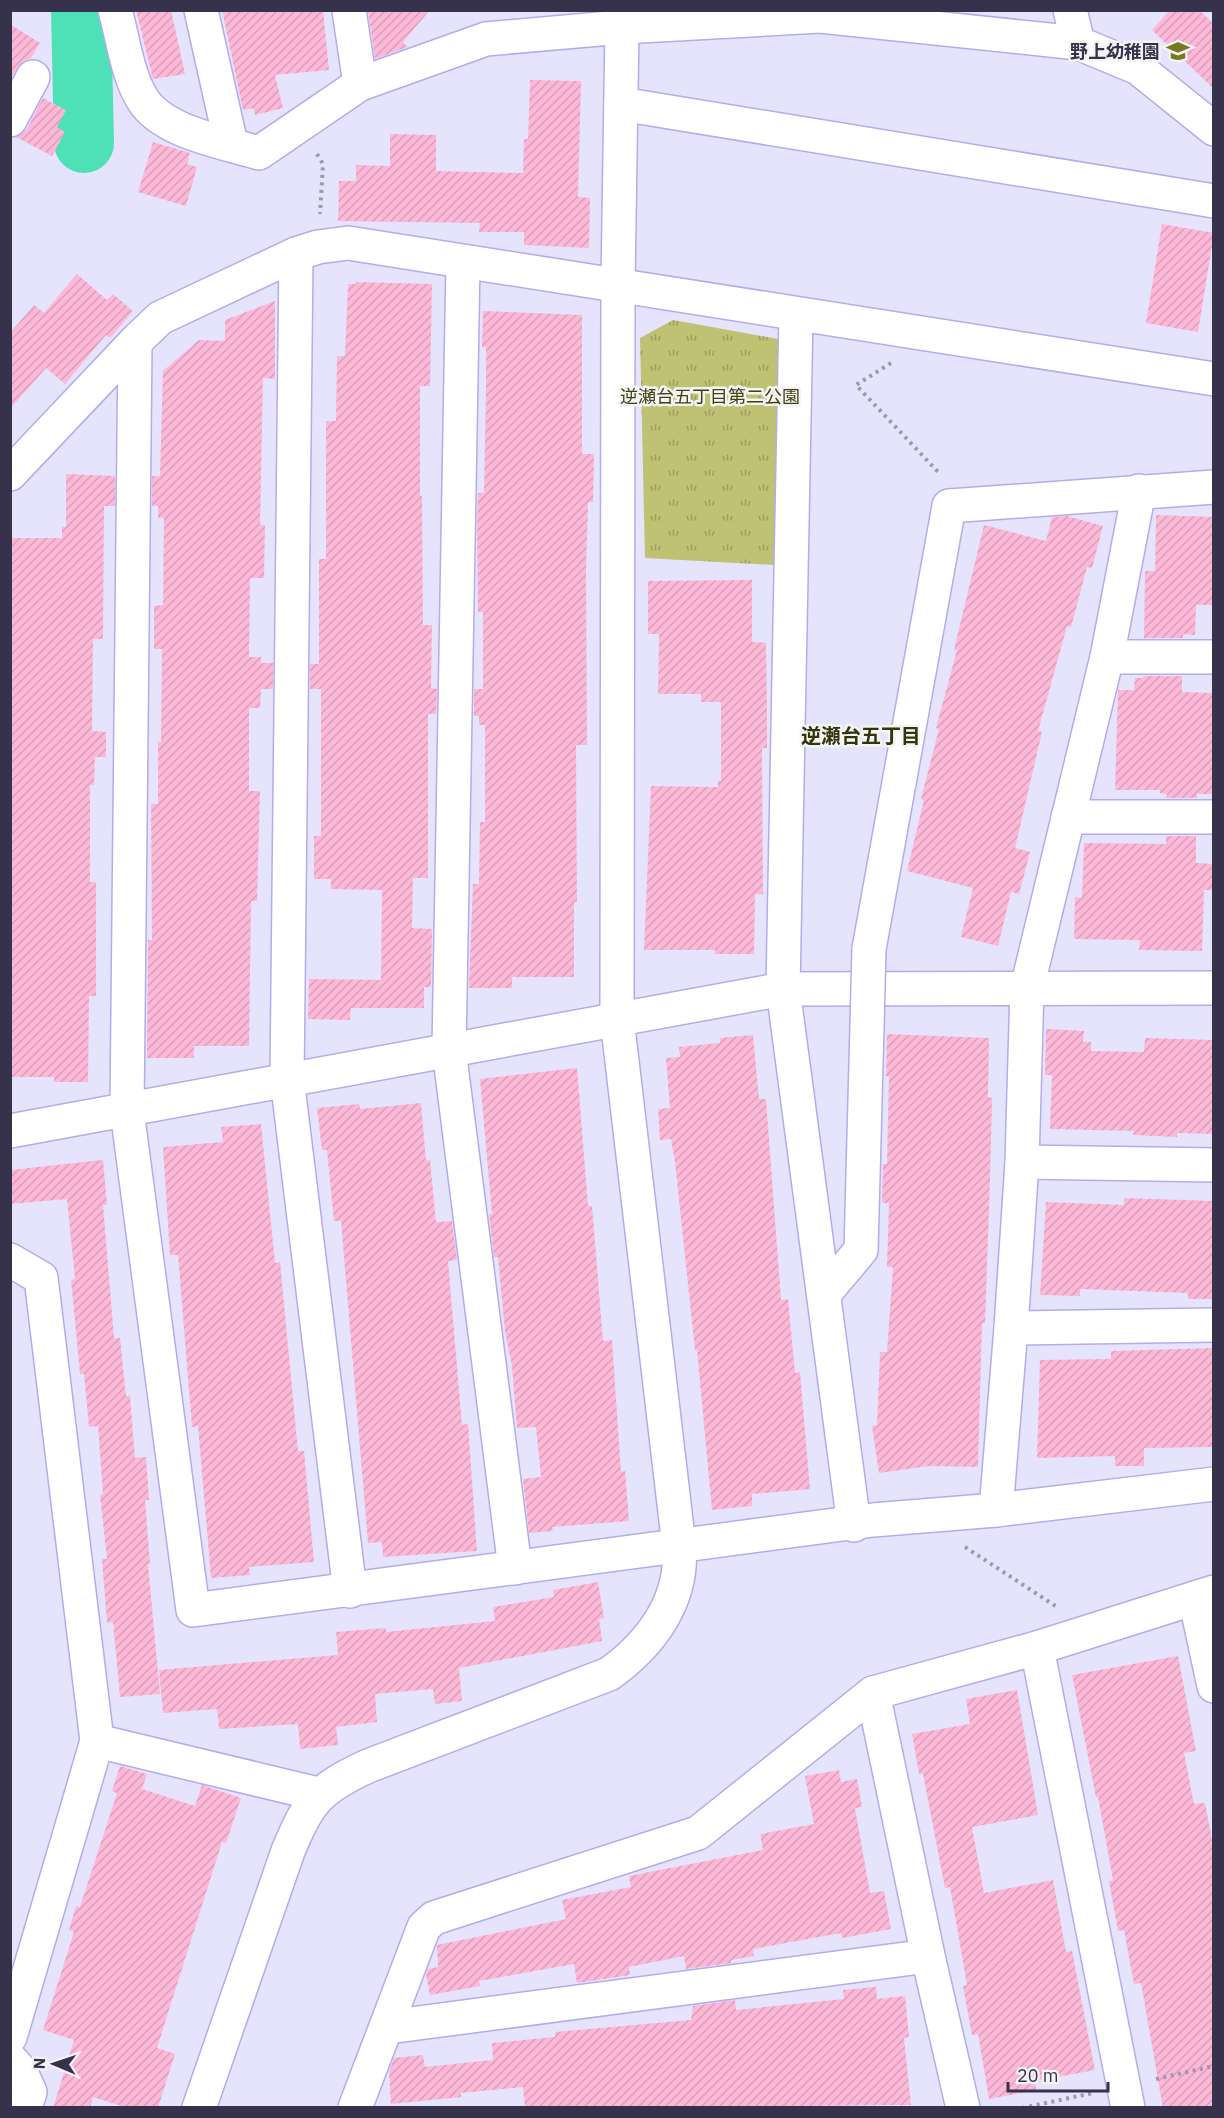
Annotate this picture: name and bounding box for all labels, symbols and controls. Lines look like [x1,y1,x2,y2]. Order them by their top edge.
school or university icon: 野上幼稚園 [1165,38,1191,64]
place label: 野上幼稚園 [1070,40,1160,63]
park label: 逆瀬台五丁目第二公園 [620,385,800,408]
district label: 逆瀬台五丁目 [801,722,921,749]
north arrow [24,2034,84,2094]
scale bar [1008,2055,1108,2093]
text: N [29,2057,49,2070]
text: 20 m [1017,2064,1059,2087]

